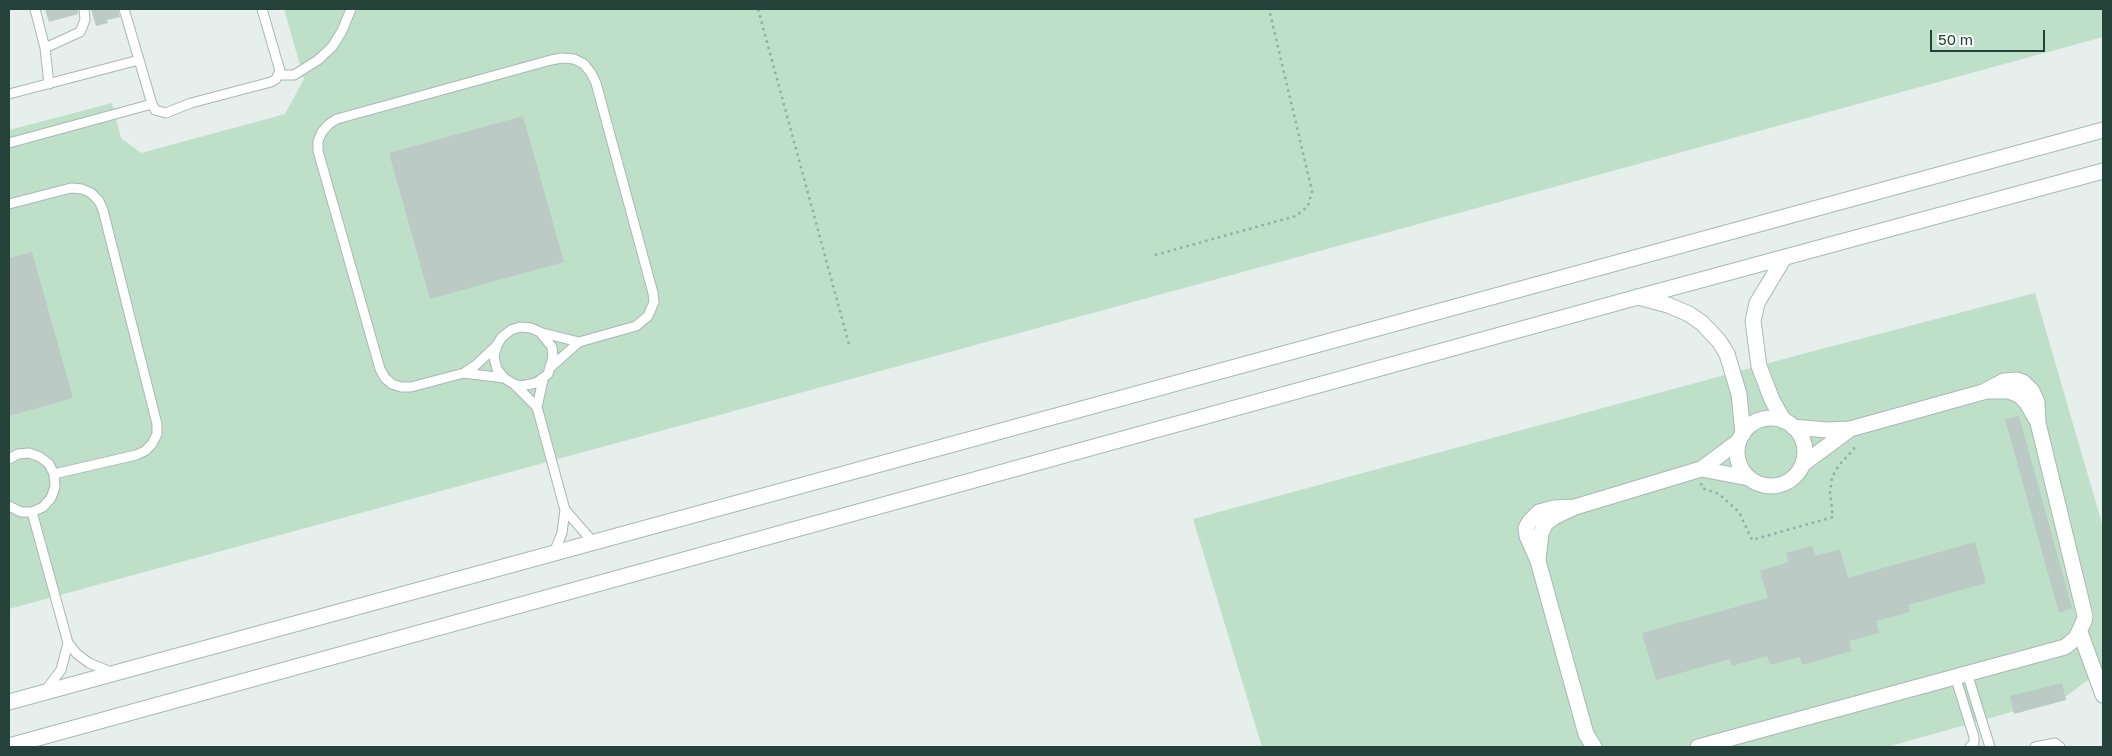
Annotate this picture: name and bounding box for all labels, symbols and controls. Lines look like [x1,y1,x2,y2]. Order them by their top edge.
scale bar [1932,20,2047,52]
text: 50 m [1938,30,1973,48]

